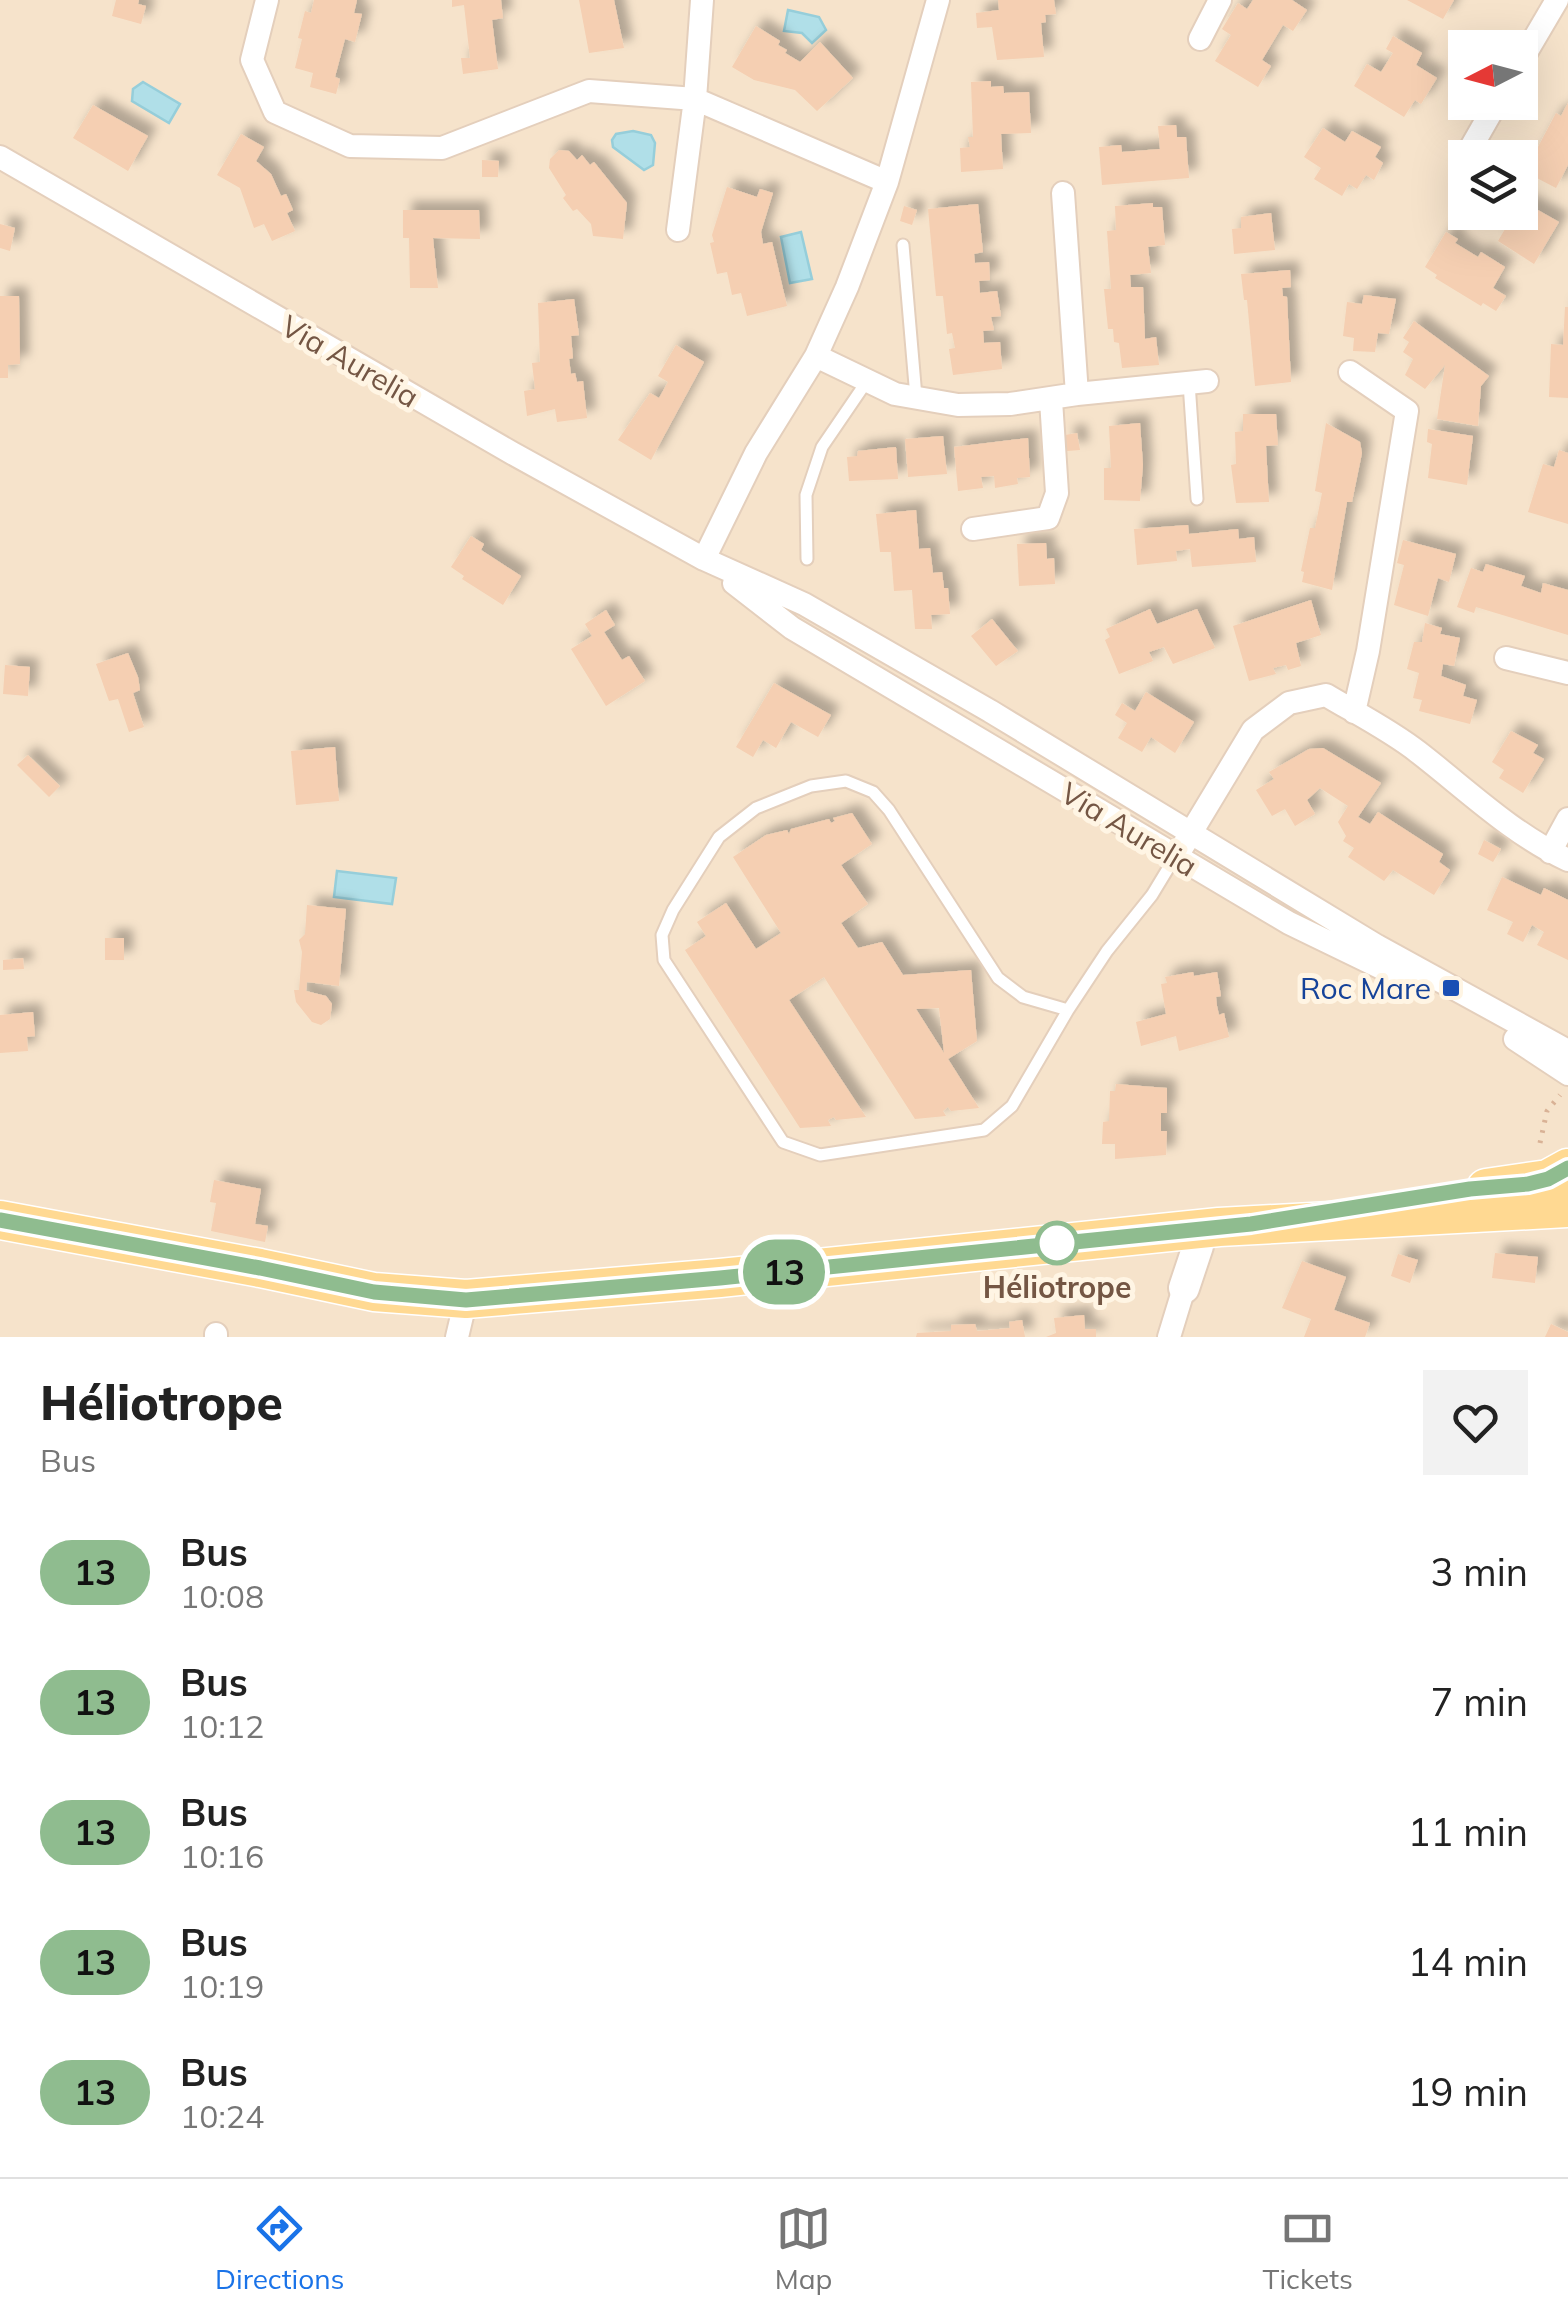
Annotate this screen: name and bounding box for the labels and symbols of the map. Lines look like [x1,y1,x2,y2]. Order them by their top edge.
north arrow [1448,30,1538,120]
street label: Via Aurelia [274,306,426,416]
street label: Via Aurelia [1054,773,1204,885]
place label: Roc Mare [1300,969,1431,1007]
marker: Roc Mare [1440,977,1462,999]
marker: Héliotrope [1036,1222,1078,1264]
line badge: 13 [739,1240,829,1304]
place label: Héliotrope [983,1268,1131,1306]

